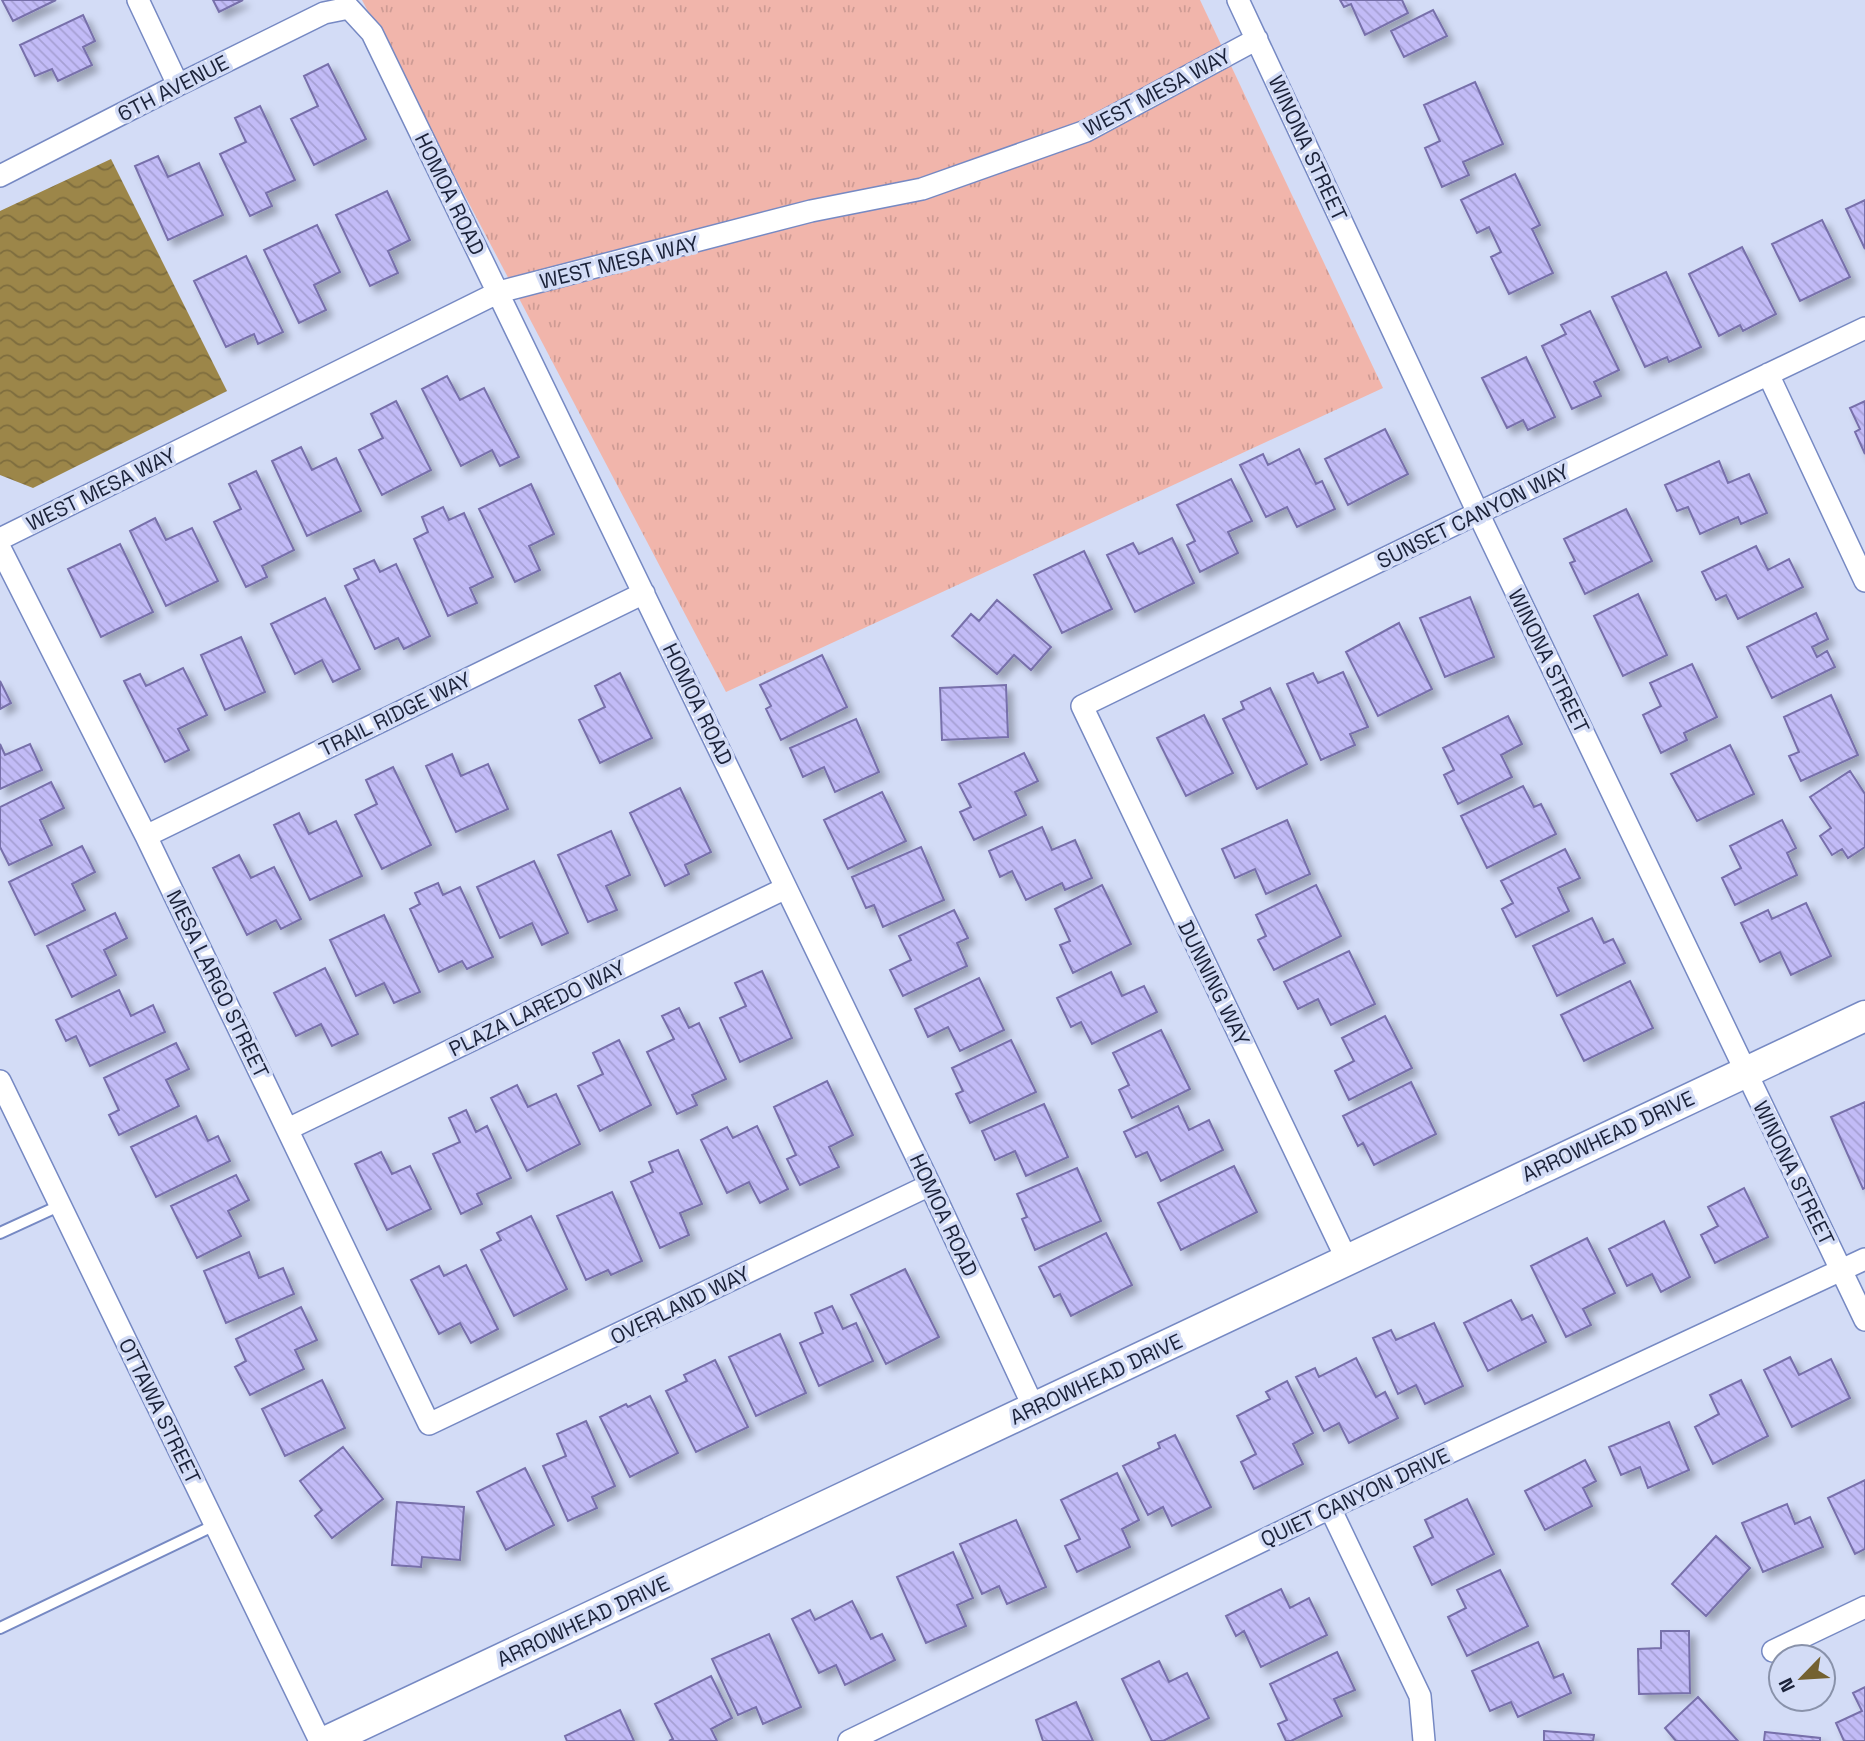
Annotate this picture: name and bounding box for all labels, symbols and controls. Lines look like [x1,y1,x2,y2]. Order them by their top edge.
street label: WEST MESA WAY [1079,42,1235,142]
street label: 6TH AVENUE [113,49,233,127]
street label: WINONA STREET [1262,71,1354,225]
street label: HOMOA ROAD [409,129,491,259]
street label: WEST MESA WAY [537,229,701,295]
street label: WEST MESA WAY [22,441,180,537]
street label: SUNSET CANYON WAY [1372,458,1574,574]
street label: WINONA STREET [1502,584,1596,738]
street label: HOMOA ROAD [657,639,739,769]
street label: TRAIL RIDGE WAY [315,665,476,762]
street label: MESA LARGO STREET [161,885,275,1083]
street label: DUNNING WAY [1172,916,1256,1050]
street label: PLAZA LAREDO WAY [444,953,630,1062]
street label: ARROWHEAD DRIVE [1517,1084,1699,1188]
street label: WINONA STREET [1747,1096,1841,1250]
street label: HOMOA ROAD [904,1149,984,1281]
street label: OVERLAND WAY [606,1259,754,1350]
street label: ARROWHEAD DRIVE [1005,1327,1187,1431]
street label: OTTAWA STREET [113,1334,207,1488]
street label: QUIET CANYON DRIVE [1256,1441,1454,1553]
street label: ARROWHEAD DRIVE [492,1569,674,1673]
north arrow [1767,1643,1837,1713]
text: N [1773,1674,1801,1696]

